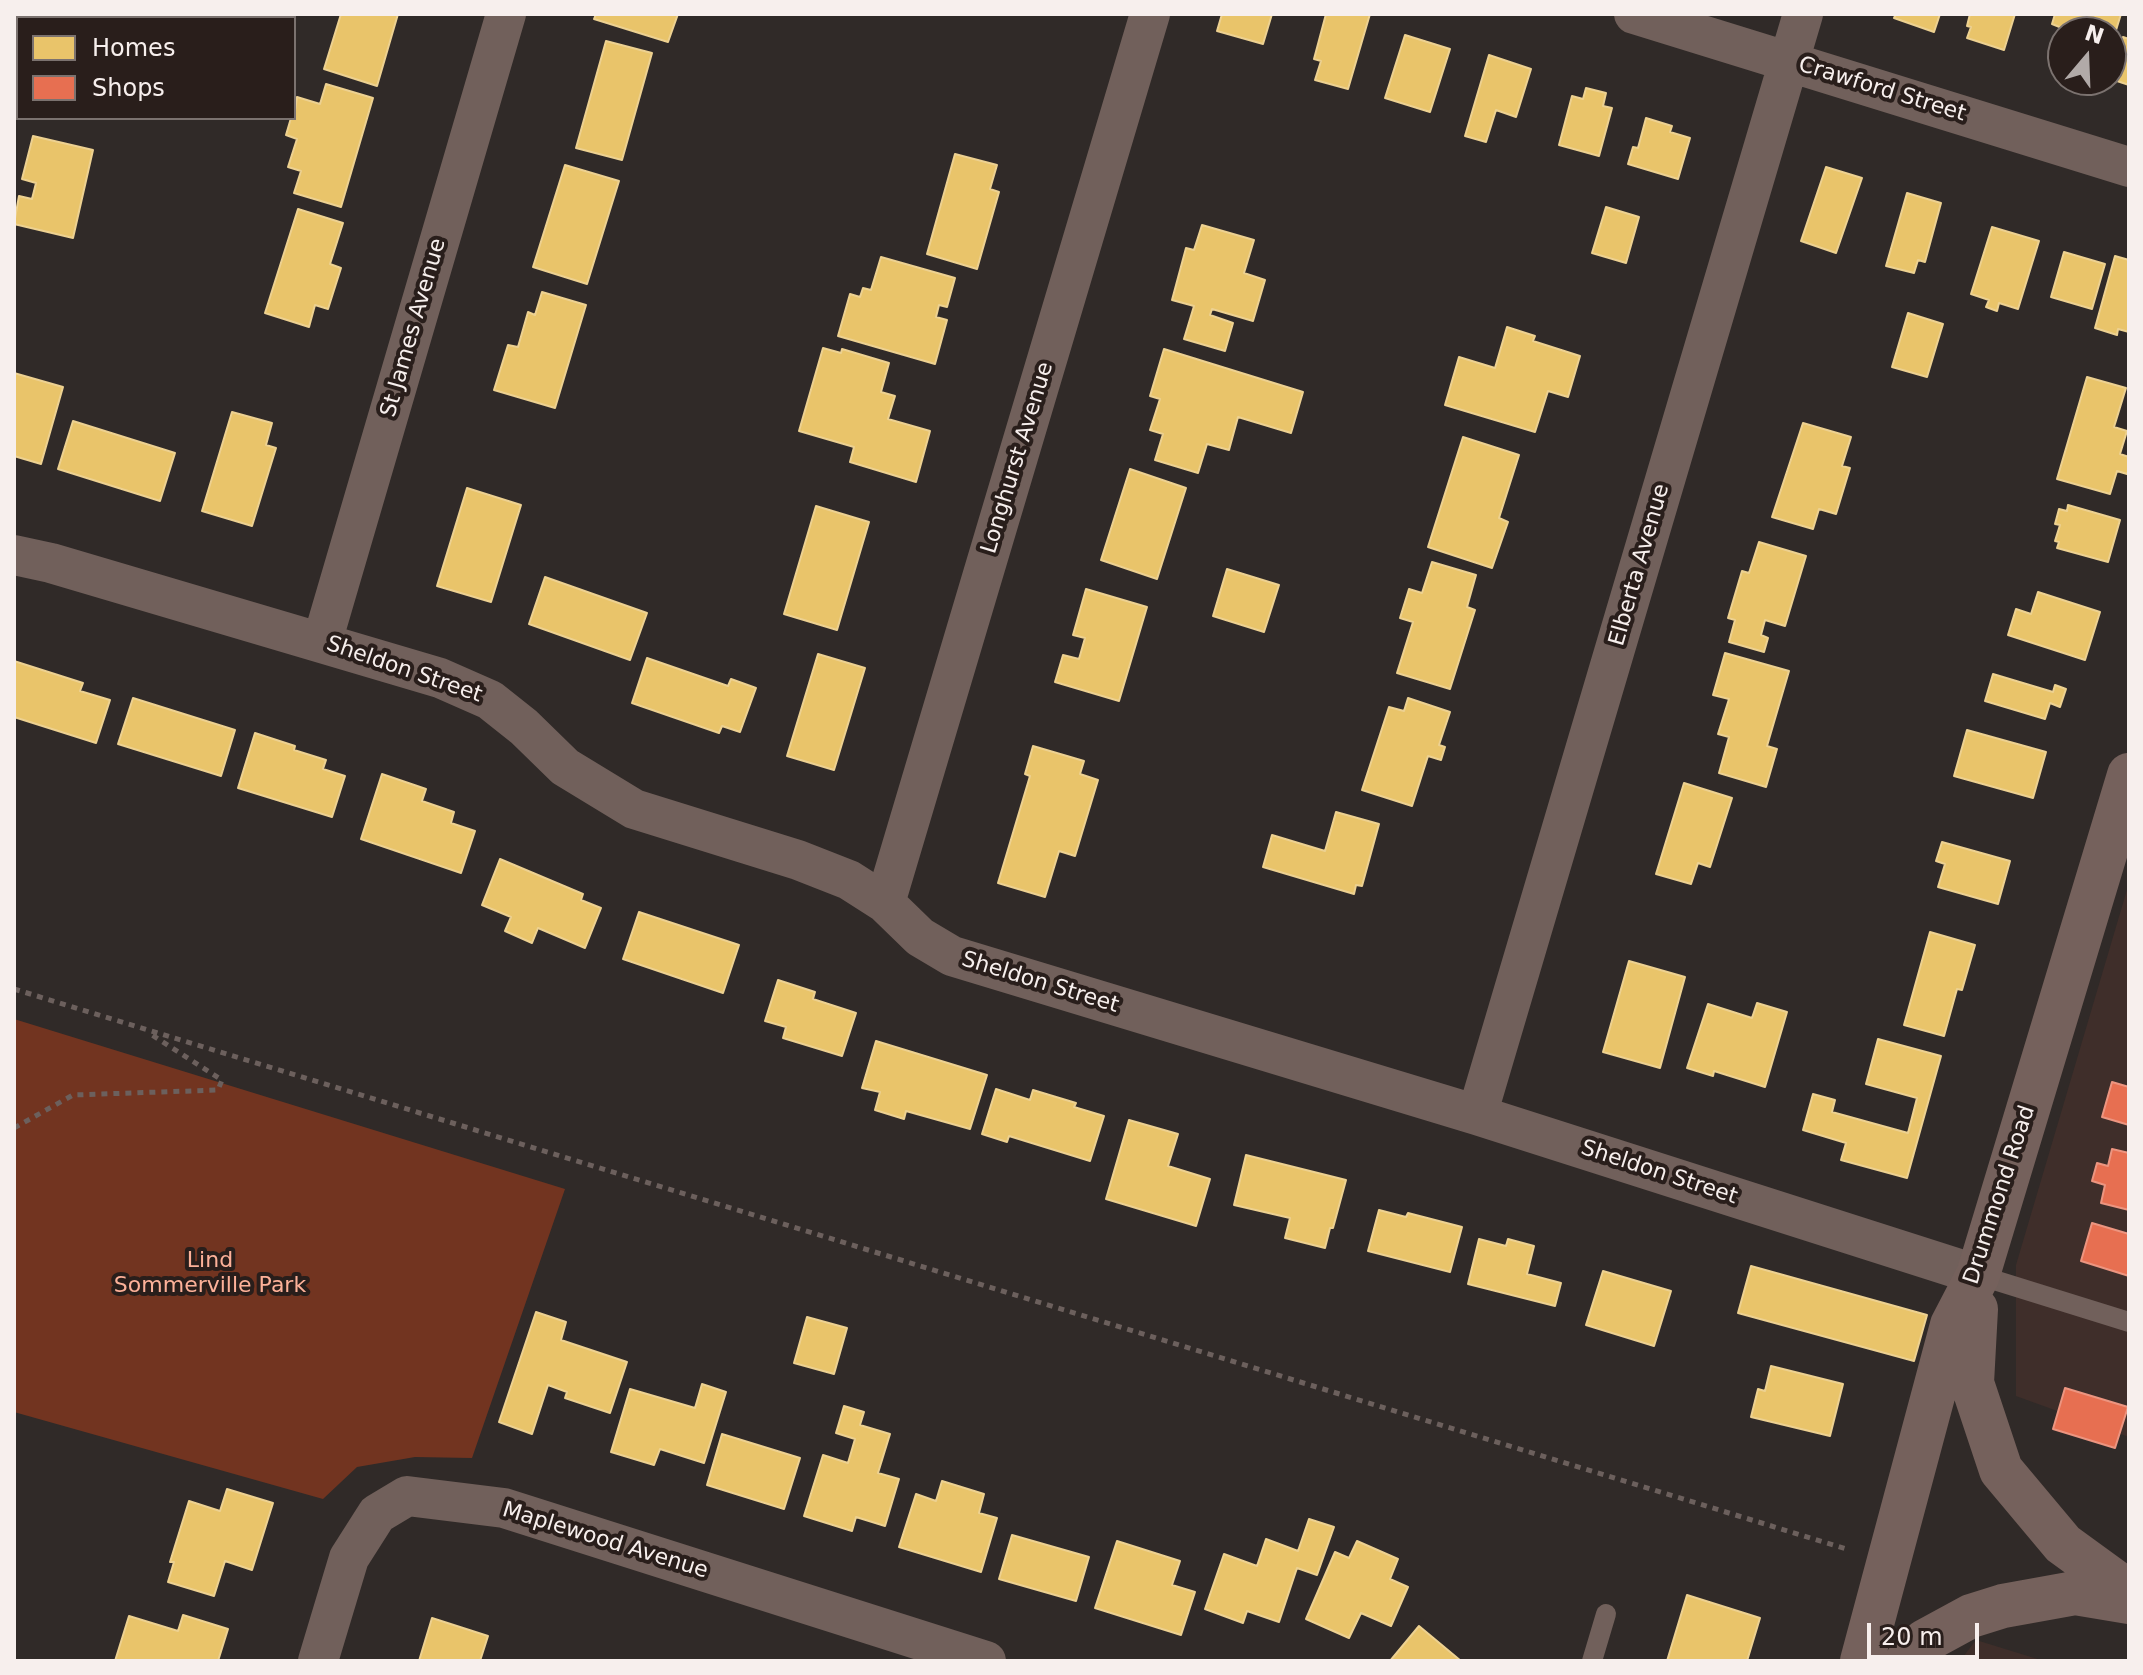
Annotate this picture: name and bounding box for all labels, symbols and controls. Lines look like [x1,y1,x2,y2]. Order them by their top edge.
legend [16,16,296,120]
north arrow [2047,16,2127,96]
text: N [2082,20,2107,50]
text: Homes [92,34,175,62]
street label: Crawford Street [1795,52,1969,128]
text: Shops [92,74,165,102]
street label: St James Avenue [376,236,452,420]
street label: Longhurst Avenue [976,359,1060,557]
street label: Elberta Avenue [1604,481,1676,649]
street label: Sheldon Street [323,631,485,709]
street label: Sheldon Street [958,947,1122,1019]
street label: Drummond Road [1959,1102,2041,1288]
street label: Sheldon Street [1578,1135,1740,1211]
park label: Lind Sommerville Park [114,1248,306,1300]
street label: Maplewood Avenue [499,1497,711,1585]
scale bar [1871,1607,1983,1657]
text: 20 m [1881,1623,1943,1651]

